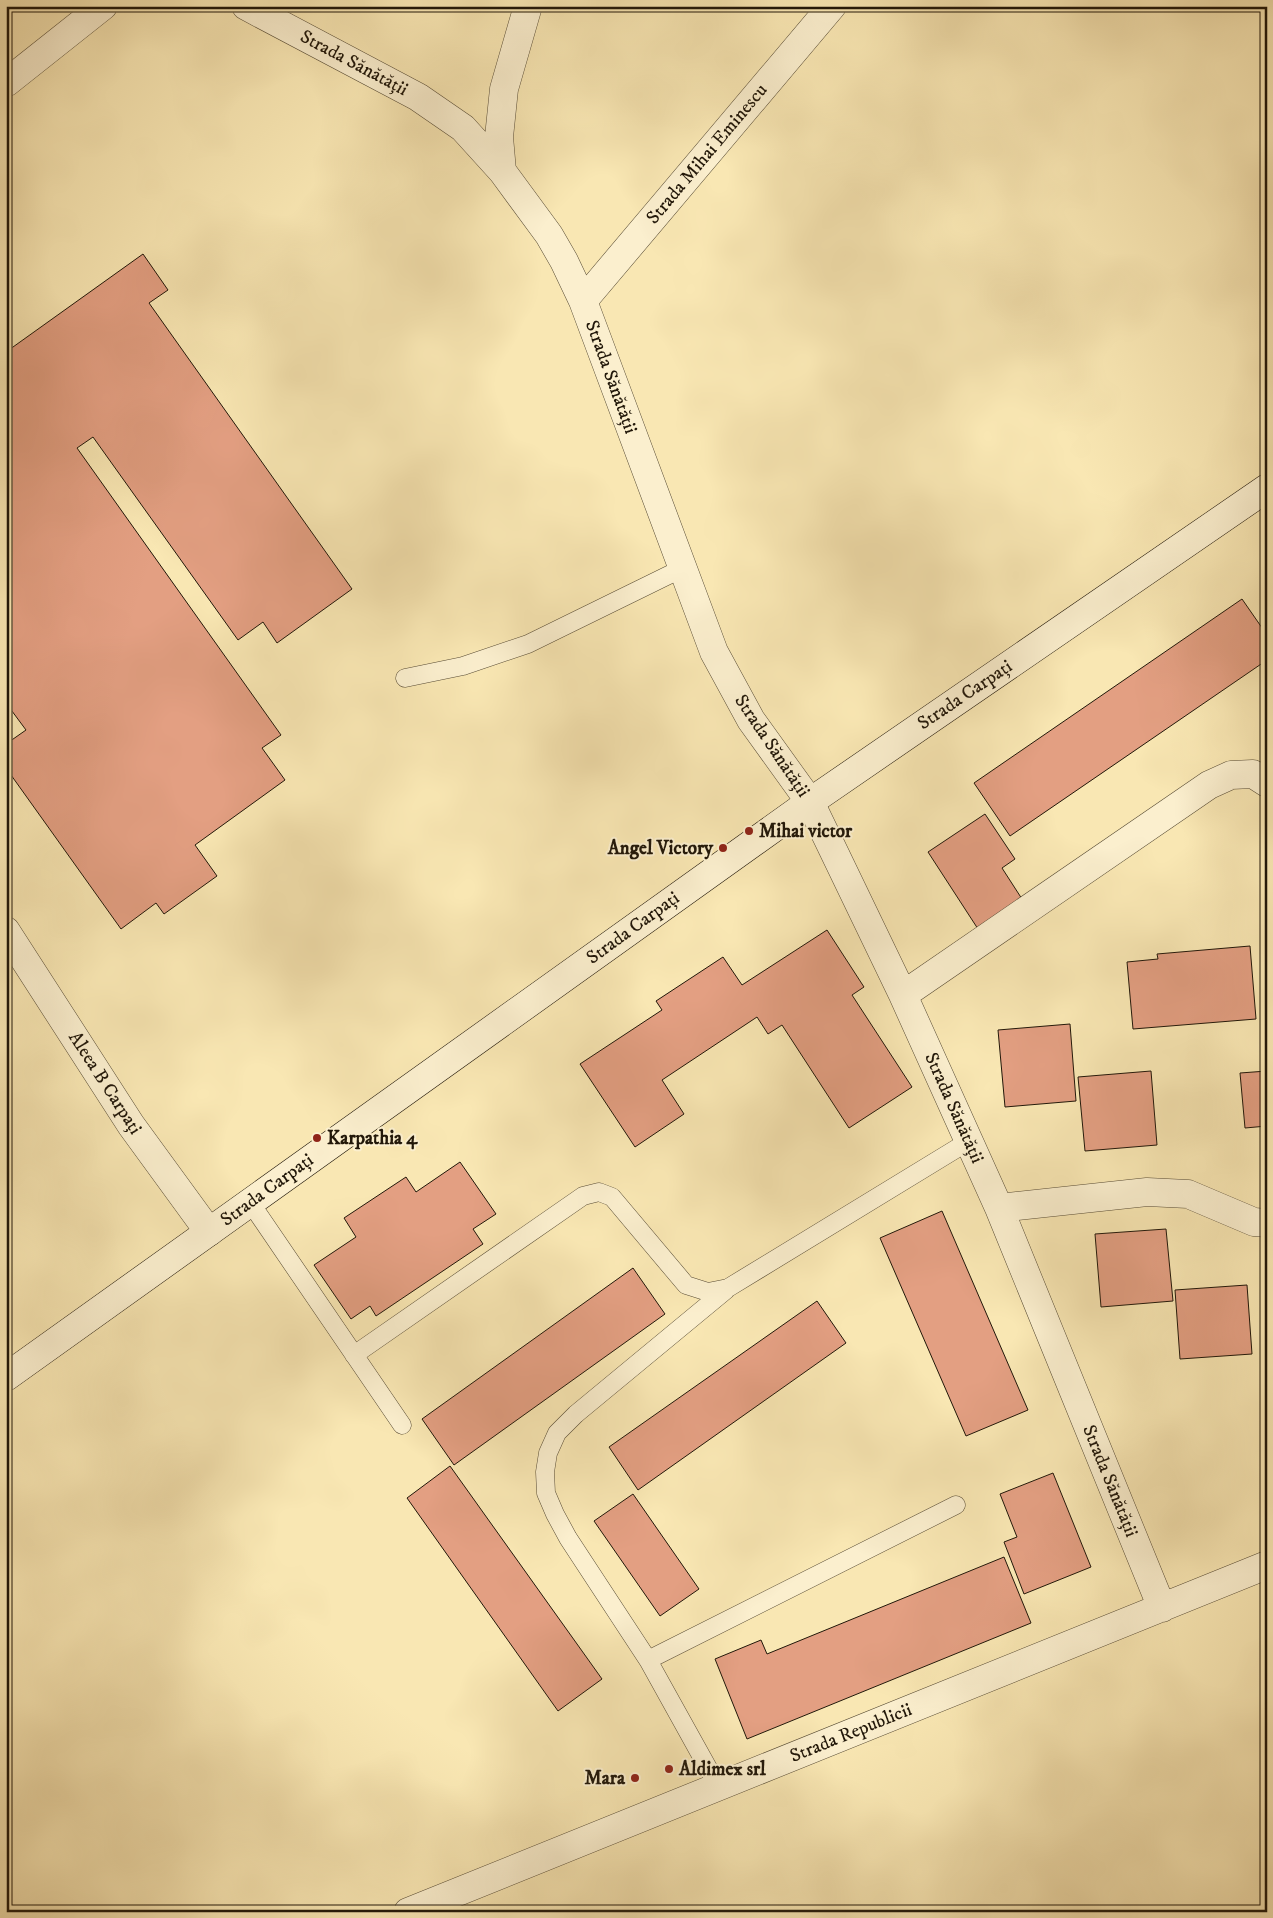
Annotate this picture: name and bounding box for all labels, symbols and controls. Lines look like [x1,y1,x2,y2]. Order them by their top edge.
street label: Strada Sănătății [296,25,412,101]
street label: Strada Mihai Eminescu [642,79,772,229]
street label: Strada Sănătății [580,317,642,437]
street label: Strada Carpați [913,655,1017,735]
street label: Strada Sănătății [729,690,815,802]
place label: Mihai victor [759,820,853,843]
marker: Mihai victor [743,825,755,837]
place label: Angel Victory [607,837,714,860]
marker: Angel Victory [717,842,729,854]
street label: Strada Carpați [582,887,684,969]
street label: Aleea B Carpați [63,1027,147,1139]
street label: Strada Sănătății [919,1049,989,1167]
place label: Karpathia 4 [327,1127,418,1150]
marker: Karpathia 4 [311,1132,323,1144]
street label: Strada Carpați [216,1149,318,1231]
street label: Strada Sănătății [1077,1422,1143,1541]
street label: Strada Republicii [787,1698,915,1768]
place label: Aldimex srl [678,1758,766,1781]
marker: Aldimex srl [663,1763,675,1775]
place label: Mara [584,1767,626,1790]
marker: Mara [629,1772,641,1784]

